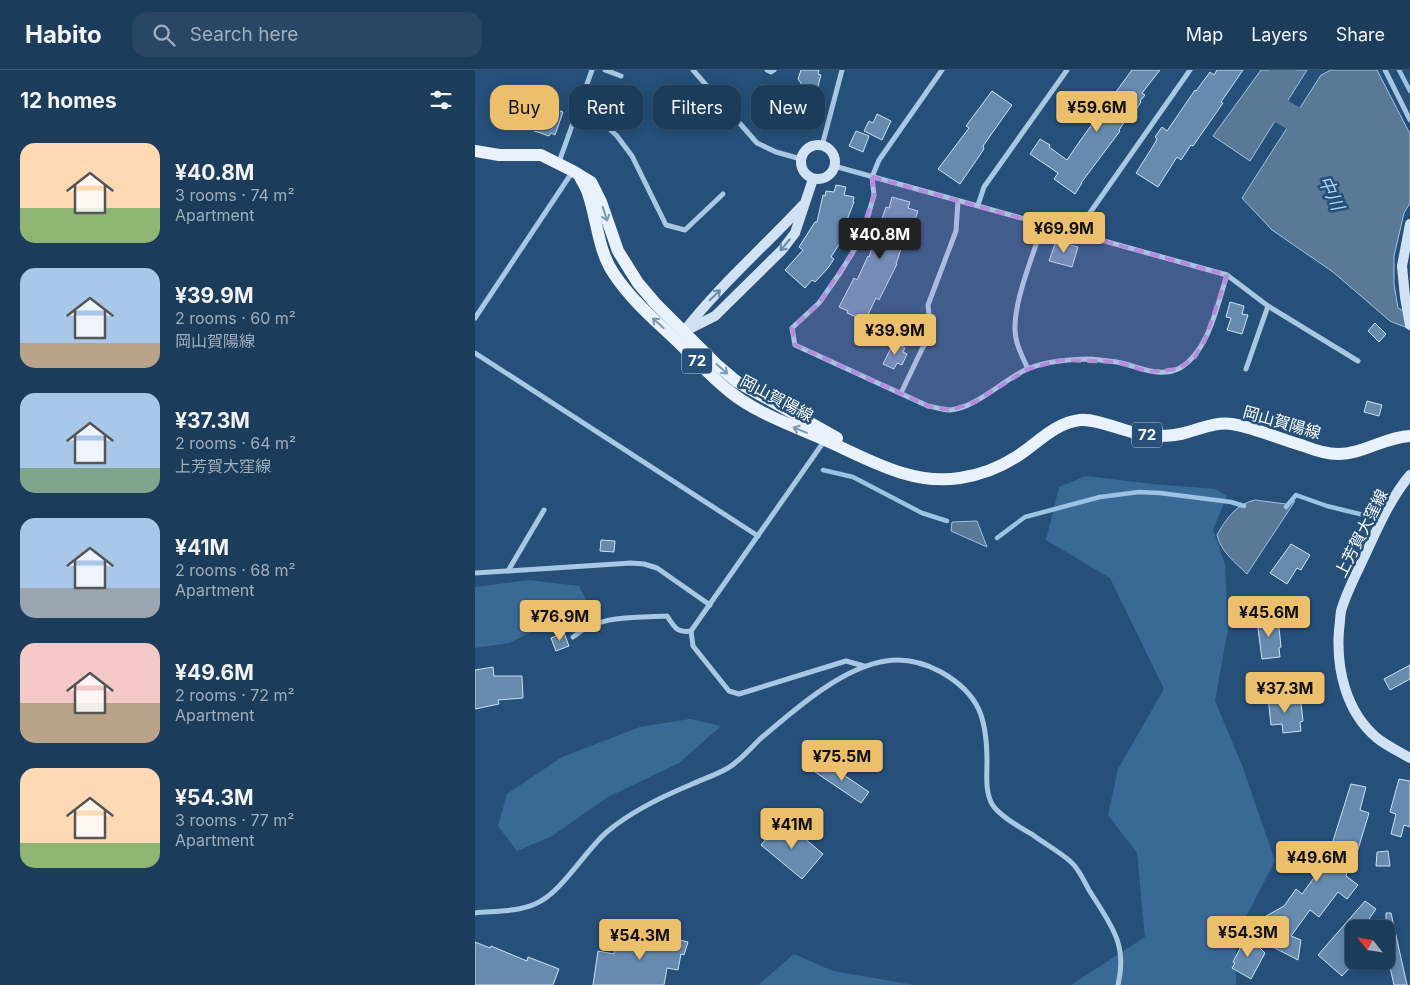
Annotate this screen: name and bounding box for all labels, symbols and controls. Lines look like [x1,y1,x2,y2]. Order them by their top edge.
search box [132,12,482,57]
text: Habito [25,20,102,49]
icon: search [150,21,178,49]
text: Search here [190,23,298,46]
text: Map [1186,24,1223,45]
text: Layers [1251,24,1308,45]
text: Share [1336,24,1385,45]
chip: Buy [490,85,559,130]
chip: Rent [569,85,643,130]
chip: Filters [653,85,741,130]
chip: New [751,85,825,130]
icon: filters [427,86,455,114]
text: 12 homes [20,88,117,113]
pin: ¥59.6M [1056,90,1138,133]
text: ¥59.6M [1067,97,1127,117]
text: ¥40.8M [175,160,254,185]
icon: home [60,163,120,223]
water label: 中川 [1314,172,1349,215]
text: 3 rooms · 74 m² [175,185,294,205]
text: Apartment [175,205,255,225]
one-way arrow [601,206,610,221]
pin: ¥69.9M [1023,212,1105,254]
pin: ¥40.8M [839,218,921,260]
text: ¥69.9M [1034,218,1094,238]
text: ¥40.8M [850,224,910,244]
one-way arrow [779,239,791,252]
text: ¥39.9M [175,283,254,308]
icon: home [60,288,120,348]
one-way arrow [708,289,721,301]
text: 2 rooms · 60 m² [175,308,296,328]
pin: ¥39.9M [854,314,936,356]
one-way arrow [651,317,664,329]
text: ¥39.9M [865,320,925,340]
text: 岡山賀陽線 [175,331,255,351]
road number: 72 [682,348,712,374]
one-way arrow [715,364,728,375]
street label: 岡山賀陽線 [737,370,817,426]
street label: 岡山賀陽線 [1241,401,1323,443]
text: ¥37.3M [175,408,250,433]
icon: home [60,413,120,473]
road number: 72 [1132,422,1162,448]
one-way arrow [793,425,808,434]
text: 2 rooms · 64 m² [175,433,296,453]
text: 上芳賀大窪線 [175,456,271,476]
street label: 上芳賀大窪線 [1330,486,1392,580]
text: ¥41M [175,535,229,560]
icon: home [60,538,120,598]
text: 2 rooms · 68 m² [175,560,296,580]
text: Apartment [175,580,255,600]
pin: ¥45.6M [1228,596,1310,638]
pin: ¥76.9M [519,600,601,642]
text: ¥45.6M [1239,602,1299,622]
text: ¥76.9M [531,606,589,626]
text: ¥49.6M [175,660,254,685]
icon: home [60,663,120,723]
pin: ¥37.3M [1244,672,1326,714]
text: ¥37.3M [1257,678,1313,698]
text: 2 rooms · 72 m² [175,685,295,705]
text: Apartment [175,705,255,725]
pin: ¥75.5M [801,740,883,782]
text: ¥75.5M [813,746,871,766]
text: ¥54.3M [175,785,254,810]
icon: home [60,788,120,848]
pin: ¥41M [762,808,822,850]
text: 3 rooms · 77 m² [175,810,294,830]
text: ¥41M [771,814,813,834]
text: Apartment [175,830,255,850]
pin: ¥49.6M [1276,840,1358,883]
text: ¥49.6M [1287,847,1347,867]
pin: ¥54.3M [1207,916,1289,958]
pin: ¥54.3M [599,918,681,961]
north arrow [1345,920,1395,970]
map controls [1345,920,1395,970]
text: ¥54.3M [1218,922,1278,942]
text: ¥54.3M [610,925,670,945]

